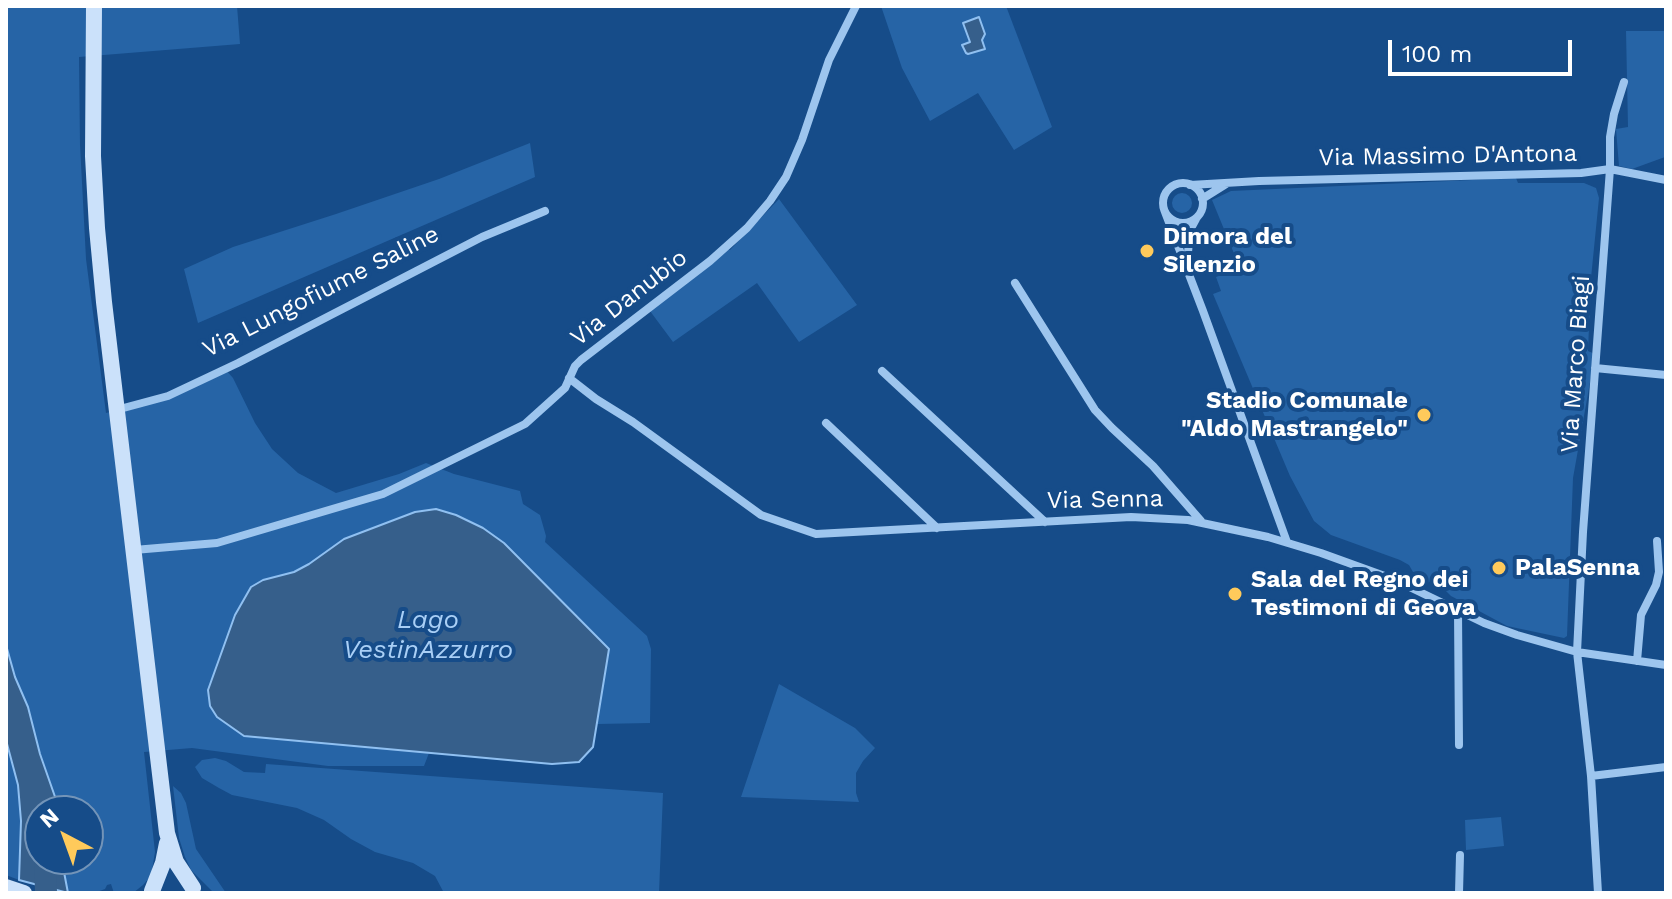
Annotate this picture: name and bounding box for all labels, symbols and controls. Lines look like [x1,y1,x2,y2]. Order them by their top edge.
scale bar [1392,24,1576,74]
text: 100 m [1402,40,1472,68]
street label: Via Massimo D'Antona [1318,139,1578,173]
street label: Via Lungofiume Saline [198,220,444,364]
place label: Dimora del Silenzio [1163,223,1292,279]
marker: Dimora del Silenzio [1138,242,1156,260]
street label: Via Danubio [565,244,693,352]
street label: Via Marco Biagi [1555,274,1597,454]
place label: Stadio Comunale "Aldo Mastrangelo" [1181,387,1408,443]
marker: Stadio Comunale "Aldo Mastrangelo" [1415,406,1433,424]
street label: Via Senna [1047,485,1163,515]
place label: PalaSenna [1515,554,1640,582]
marker: PalaSenna [1490,559,1508,577]
place label: Sala del Regno dei Testimoni di Geova [1251,566,1476,622]
marker: Sala del Regno dei Testimoni di Geova [1226,585,1244,603]
water label: Lago VestinAzzurro [343,604,513,666]
north arrow [24,795,104,875]
text: N [35,803,64,833]

